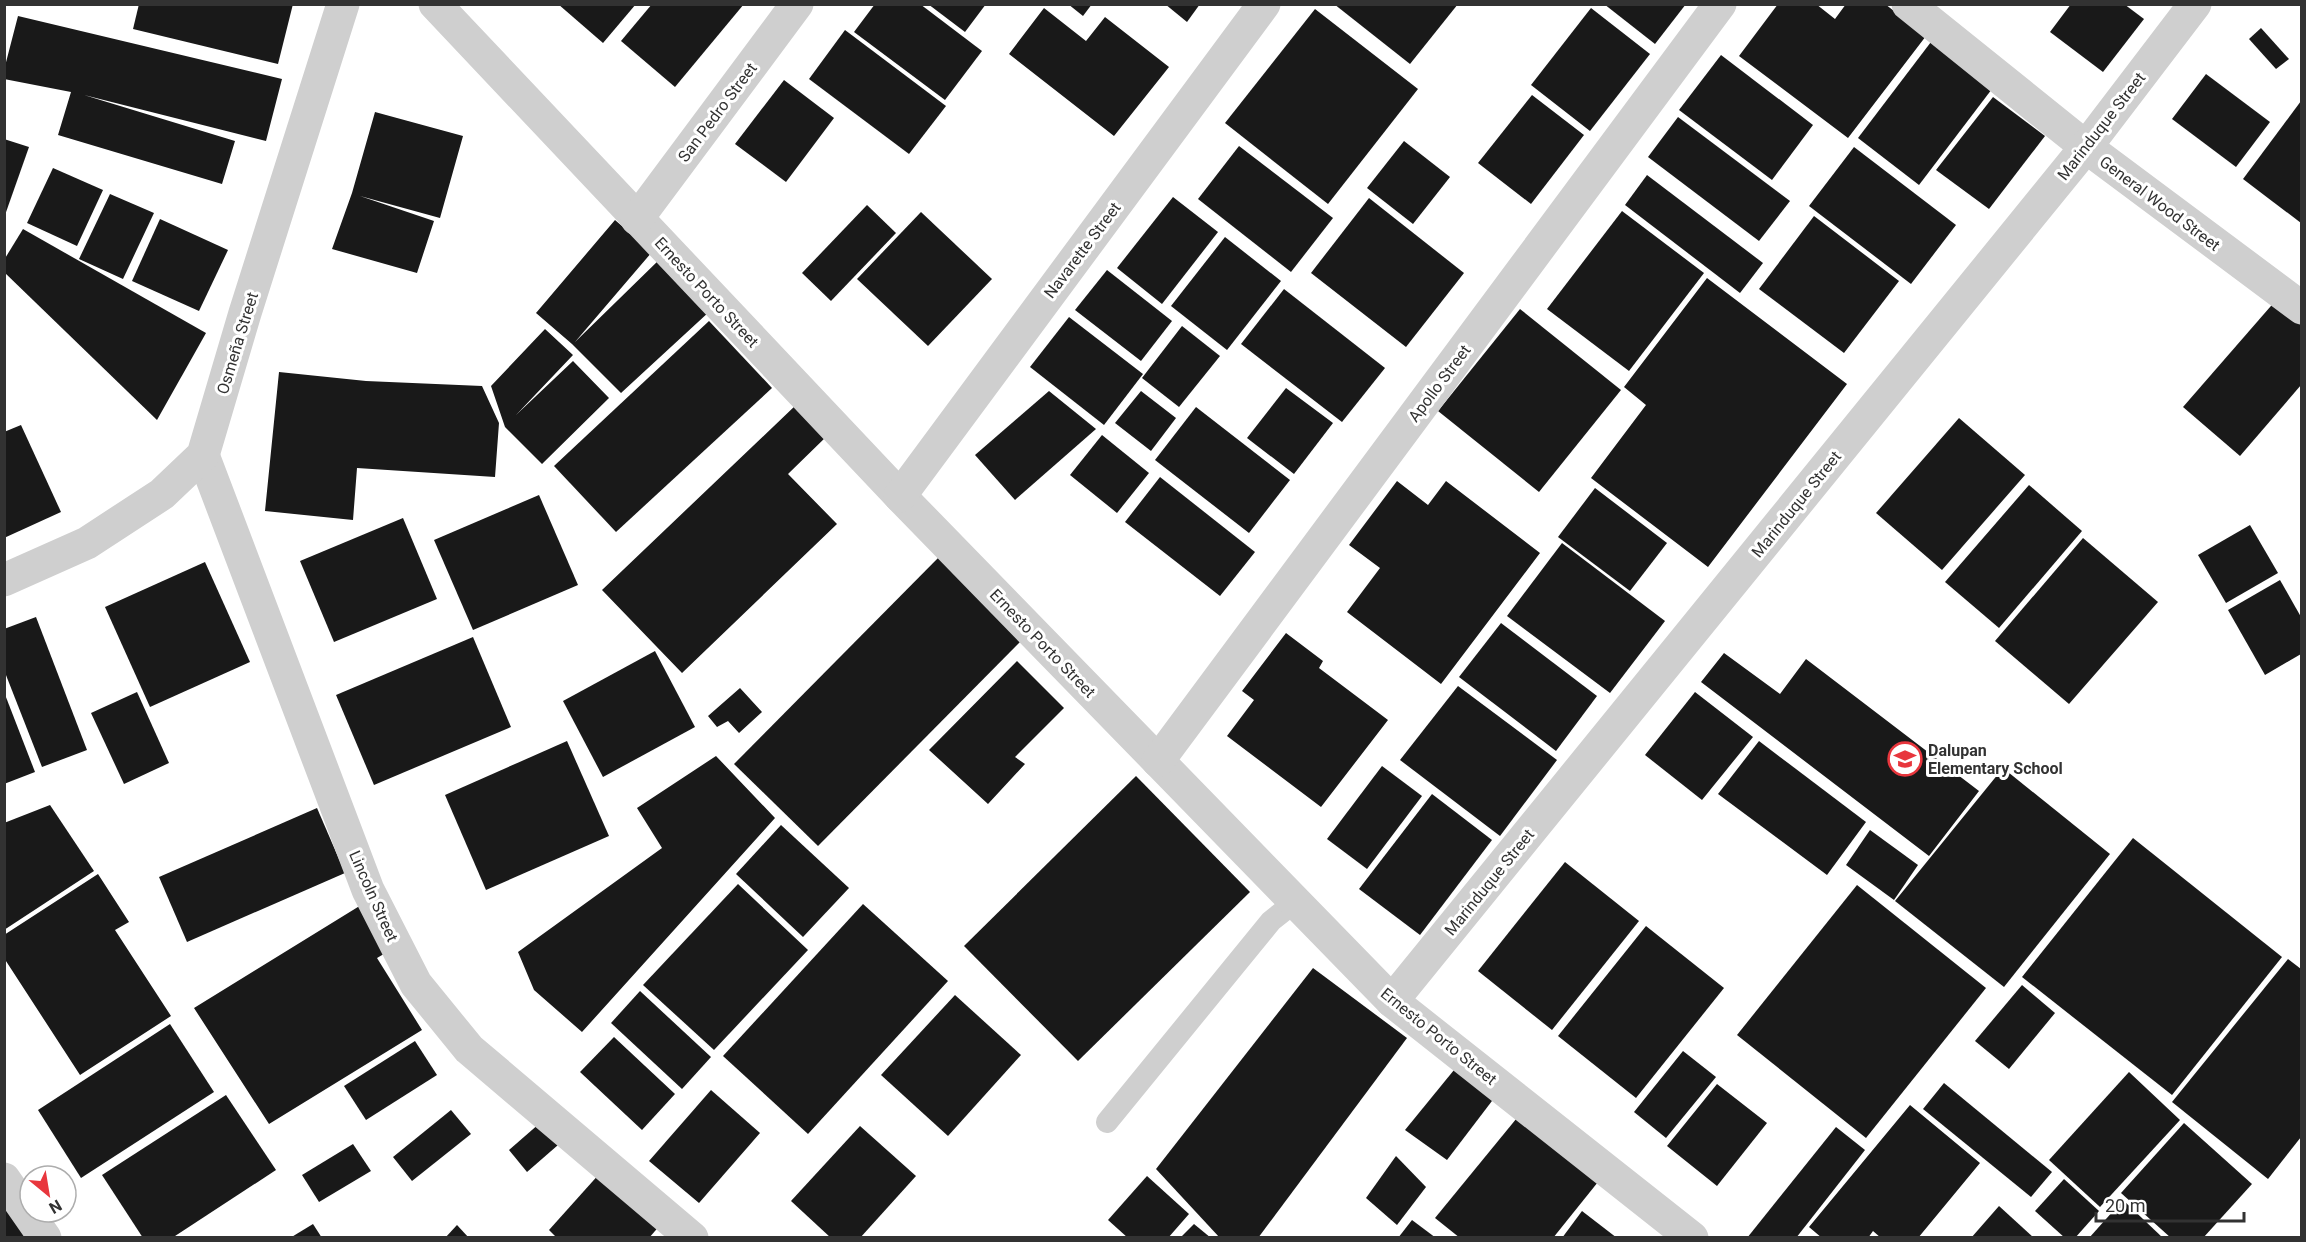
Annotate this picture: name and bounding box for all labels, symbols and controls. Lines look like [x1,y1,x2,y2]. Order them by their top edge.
street label: San Pedro Street [674,59,761,166]
street label: Marinduque Street [2054,69,2149,184]
street label: General Wood Street [2096,152,2224,255]
street label: Navarette Street [1040,199,1125,302]
street label: Ernesto Porto Street [651,233,763,351]
street label: Osmeña Street [213,290,262,396]
street label: Apollo Street [1404,341,1475,426]
street label: Marinduque Street [1748,447,1845,561]
street label: Ernesto Porto Street [986,585,1099,702]
school or university icon: Dalupan Elementary School [1887,741,1923,777]
place label: Dalupan Elementary School [1928,741,2063,778]
street label: Marinduque Street [1441,825,1538,939]
street label: Lincoln Street [345,848,402,945]
street label: Ernesto Porto Street [1377,984,1500,1089]
north arrow [18,1164,78,1224]
scale bar [2096,1185,2244,1223]
text: 20 m [2105,1195,2145,1216]
text: N [46,1196,65,1218]

